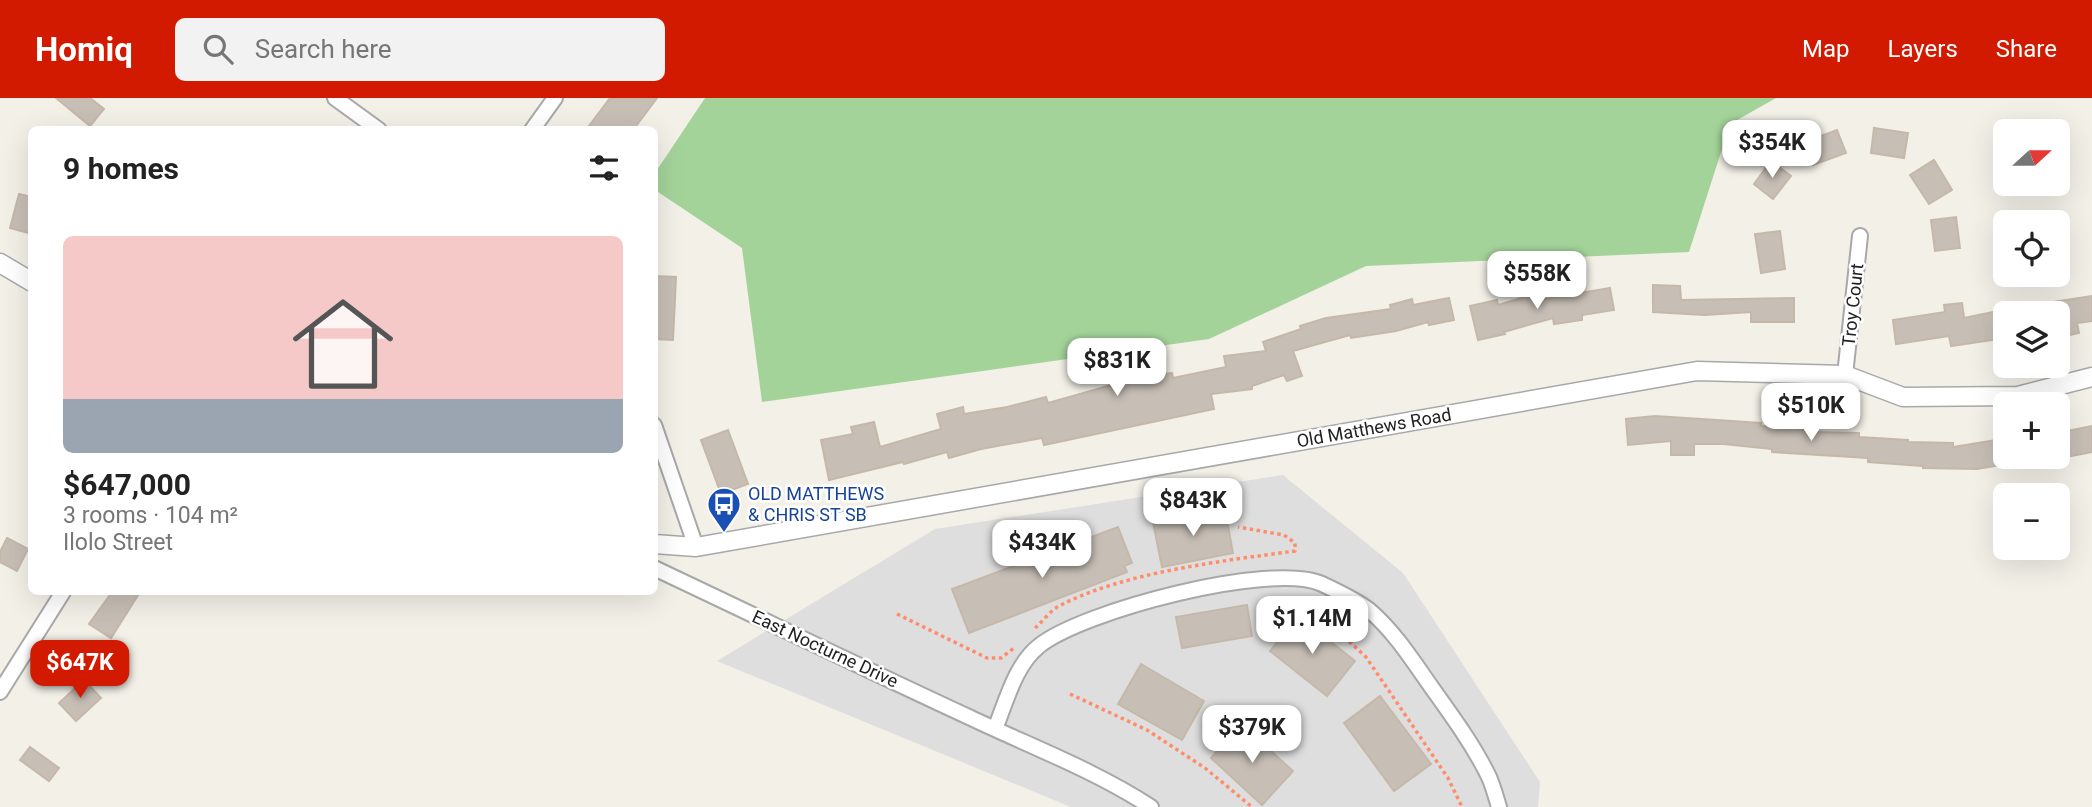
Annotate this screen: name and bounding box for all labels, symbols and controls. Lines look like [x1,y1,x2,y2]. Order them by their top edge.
search box [175,18,665,81]
text: Homiq [35,30,133,69]
icon: search [199,30,237,68]
text: Search here [255,34,392,64]
text: Map [1802,35,1850,63]
text: Layers [1888,35,1958,63]
text: Share [1996,35,2057,63]
north arrow [1993,119,2070,196]
map controls [1993,119,2070,560]
pin: $354K [1723,120,1821,180]
text: $354K [1738,129,1806,156]
icon: filters [585,149,623,187]
text: 9 homes [63,151,179,186]
button: locate [1993,210,2070,287]
pin: $558K [1488,252,1586,311]
text: $558K [1503,260,1571,287]
street label: Troy Court [1838,262,1867,348]
icon: home [280,281,406,407]
button: layers [1993,301,2070,378]
pin: $831K [1068,338,1166,398]
text: $831K [1083,347,1151,374]
pin: $510K [1762,384,1860,443]
text: $510K [1777,392,1845,419]
button: + [1993,392,2070,469]
street label: Old Matthews Road [1295,404,1453,451]
text: $647,000 [63,467,191,502]
pin: $843K [1144,478,1242,538]
place label: OLD MATTHEWS & CHRIS ST SB [748,483,884,525]
button: − [1993,483,2070,560]
bus stop icon: OLD MATTHEWS & CHRIS ST SB [705,485,743,534]
text: $843K [1159,487,1227,514]
text: 3 rooms · 104 m² [63,502,238,529]
pin: $434K [993,520,1091,580]
text: Ilolo Street [63,529,173,556]
text: $434K [1008,529,1076,556]
pin: $1.14M [1255,596,1369,656]
text: $1.14M [1272,605,1352,632]
street label: East Nocturne Drive [749,606,901,692]
pin: $647K [31,640,129,700]
text: $647K [46,649,114,676]
pin: $379K [1203,706,1301,765]
text: $379K [1218,714,1286,741]

